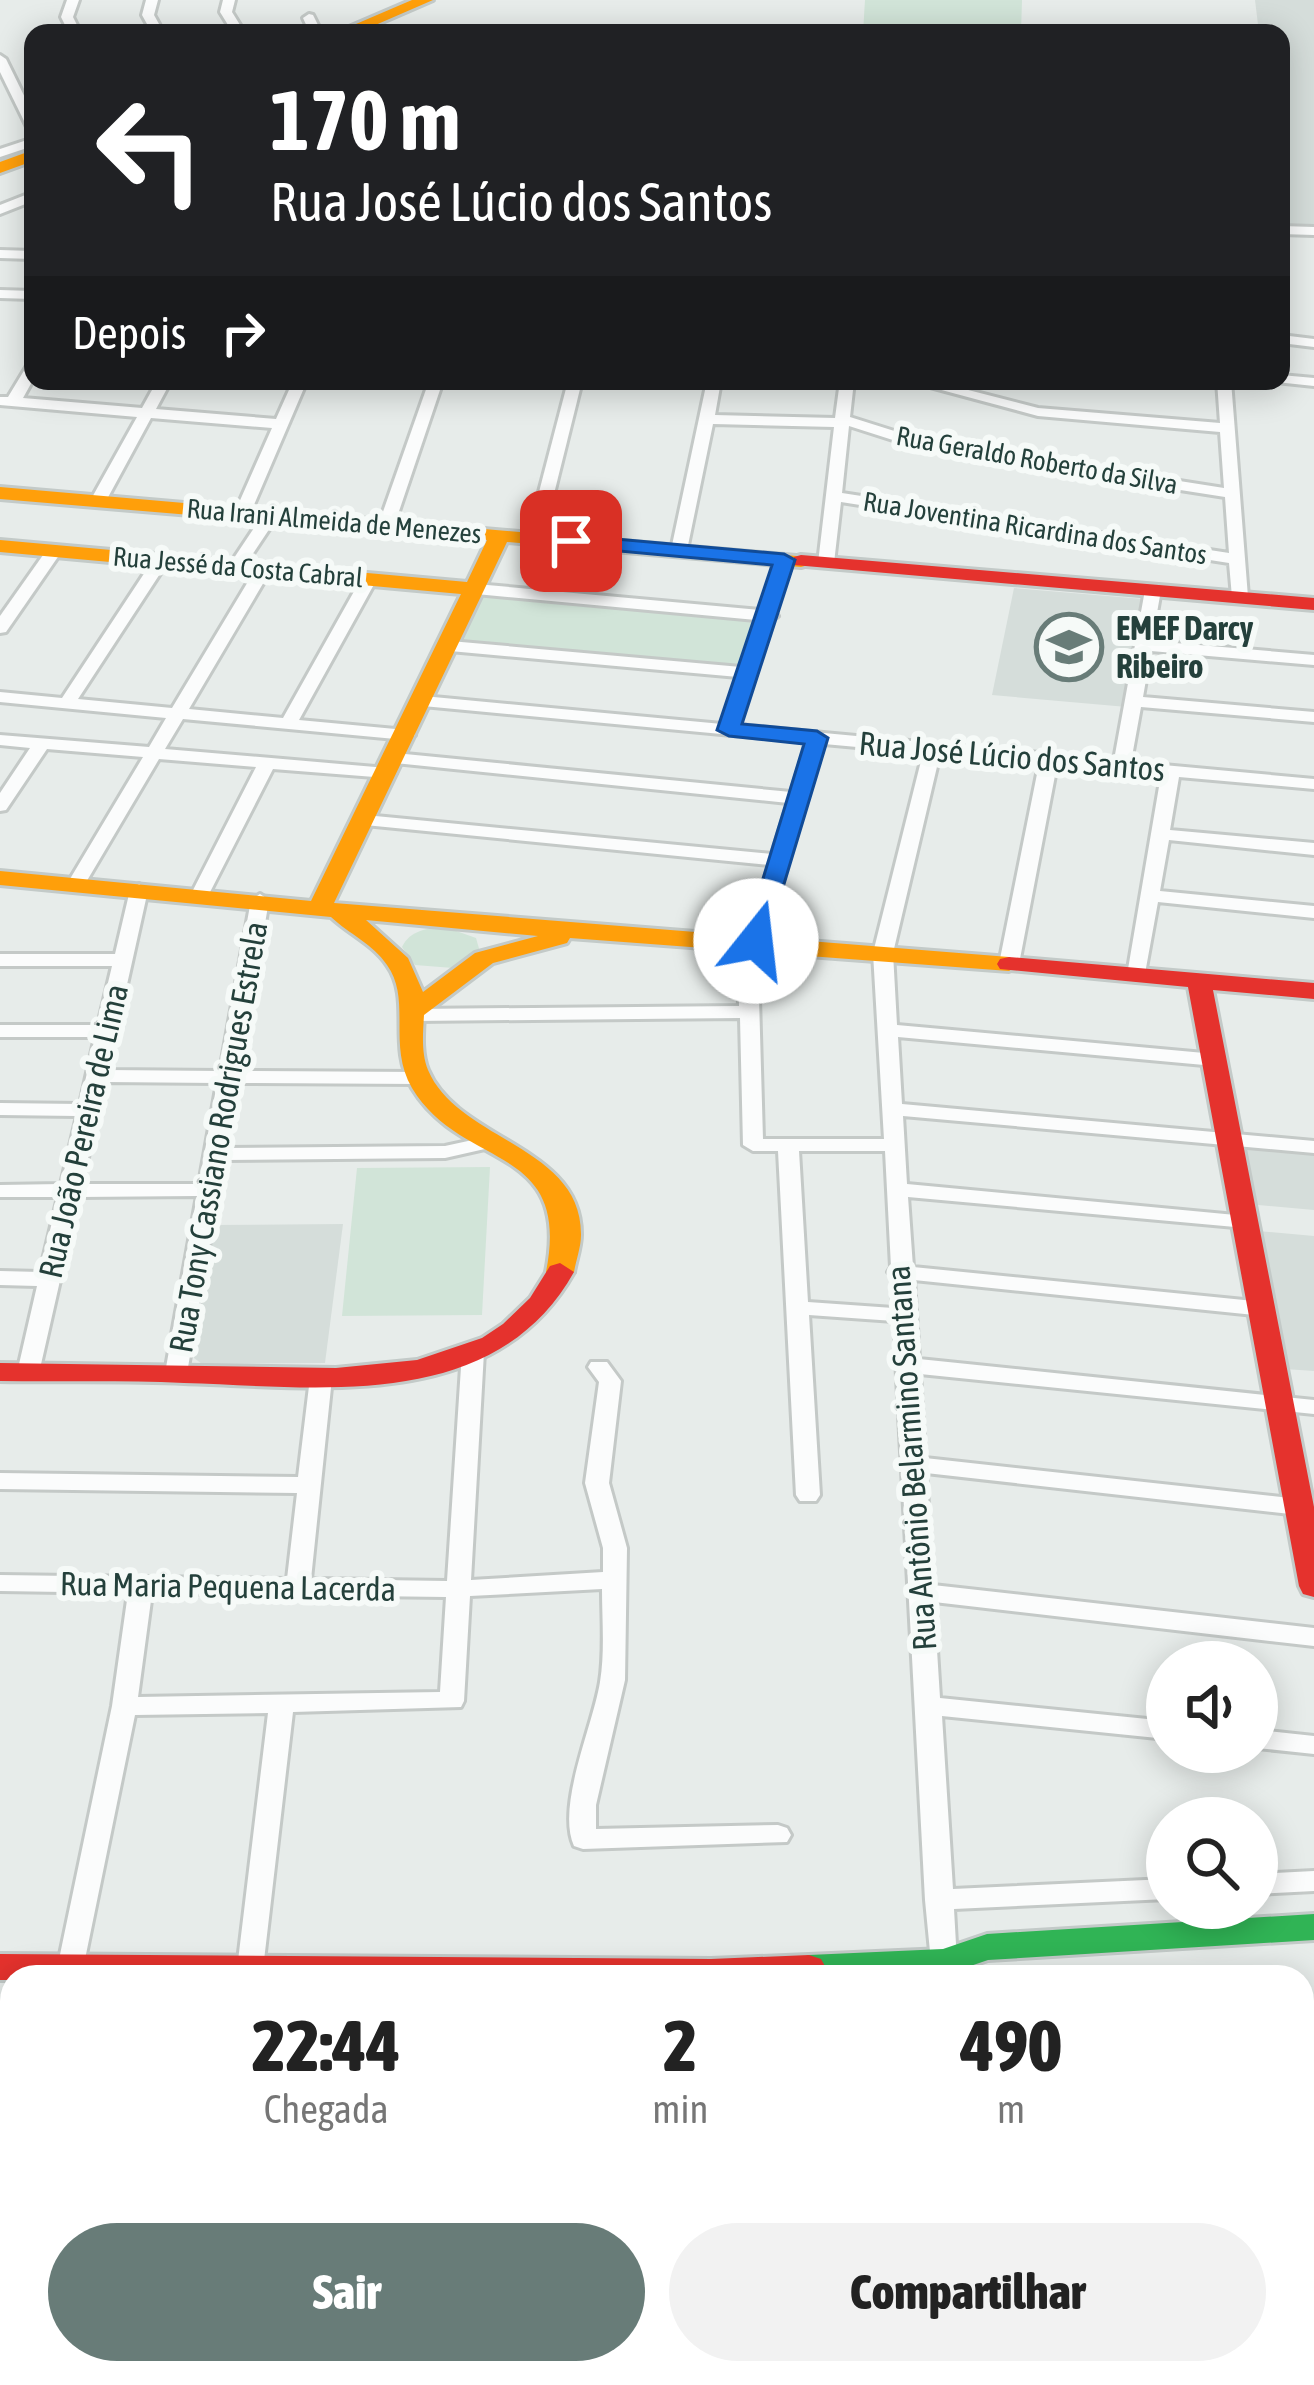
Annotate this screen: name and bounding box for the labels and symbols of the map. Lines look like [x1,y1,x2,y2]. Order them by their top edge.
street label: Rua Geraldo Roberto da Silva [894,420,1180,500]
street label: Rua Joventina Ricardina dos Santos [861,486,1209,570]
pin [520,490,622,592]
street label: Rua Irani Almeida de Menezes [185,493,483,549]
street label: Rua Jessé da Costa Cabral [112,541,364,593]
place label: EMEF Darcy Ribeiro [1116,609,1254,685]
school or university icon: EMEF Darcy Ribeiro [1034,612,1104,682]
street label: Rua José Lúcio dos Santos [857,724,1167,788]
position arrow [693,878,819,1004]
street label: Rua Tony Cassiano Rodrigues Estrela [161,918,275,1356]
street label: Rua João Pereira de Lima [31,980,135,1282]
street label: Rua Antônio Belarmino Santana [879,1264,943,1652]
street label: Rua Maria Pequena Lacerda [60,1564,396,1608]

